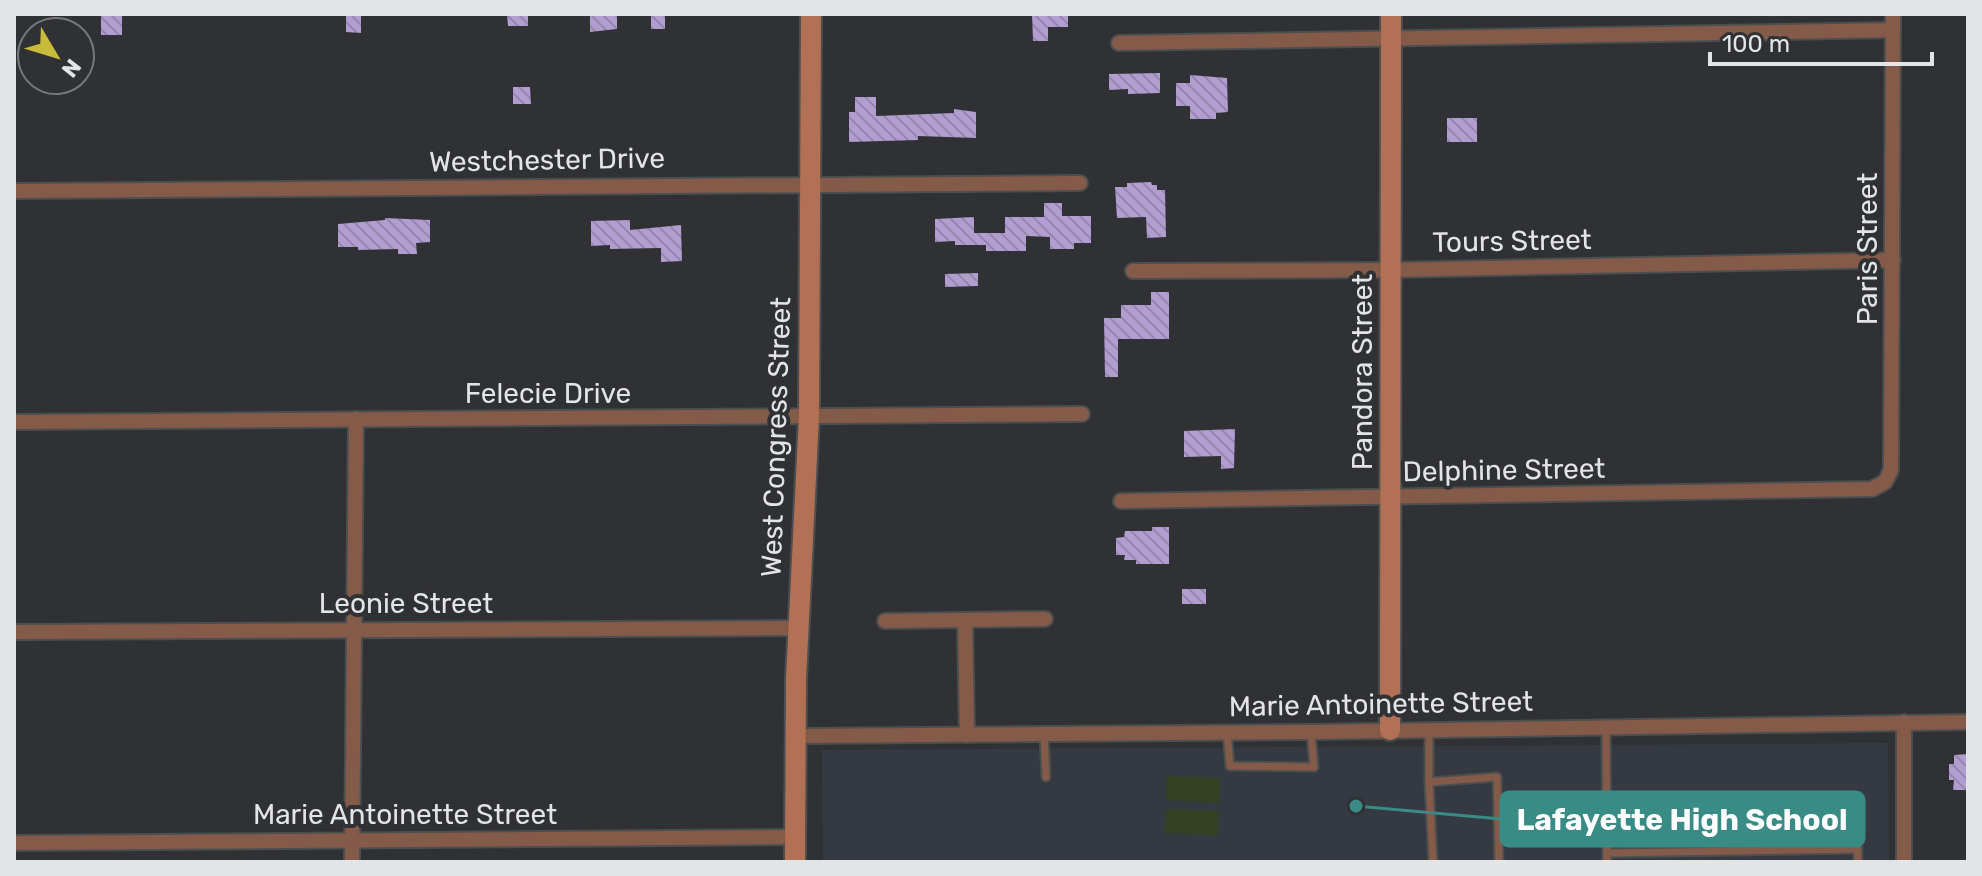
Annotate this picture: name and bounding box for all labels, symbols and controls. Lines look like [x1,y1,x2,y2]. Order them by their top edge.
north arrow [16,16,96,96]
scale bar [1710,16,1932,66]
text: 100 m [1722,30,1790,58]
text: N [56,53,87,83]
street label: Westchester Drive [429,141,665,179]
street label: Paris Street [1851,173,1884,325]
street label: Tours Street [1432,223,1592,259]
street label: Pandora Street [1346,274,1379,470]
street label: West Congress Street [755,296,797,578]
street label: Felecie Drive [465,377,631,410]
street label: Delphine Street [1402,452,1606,488]
street label: Leonie Street [319,587,493,620]
street label: Marie Antoinette Street [1229,685,1533,723]
callout: Lafayette High School [1501,792,1864,846]
street label: Marie Antoinette Street [253,798,557,831]
text: Lafayette High School [1516,802,1848,838]

